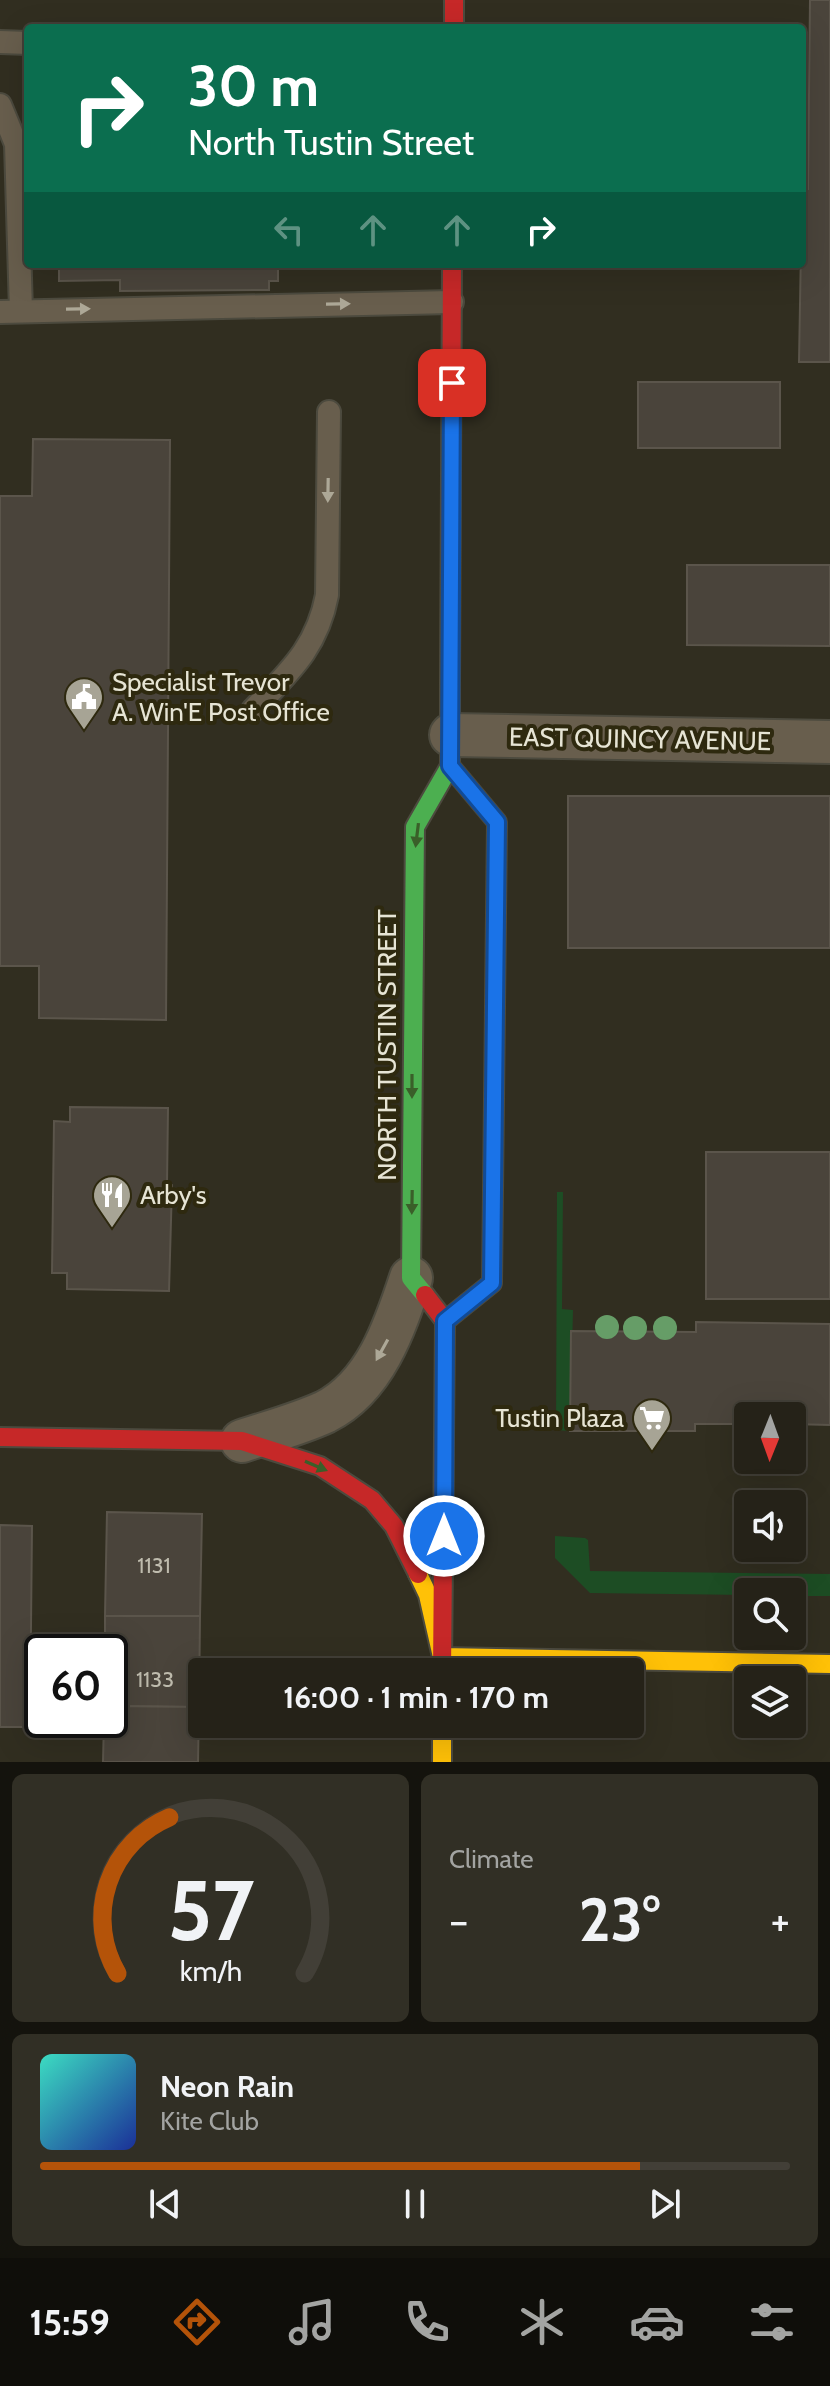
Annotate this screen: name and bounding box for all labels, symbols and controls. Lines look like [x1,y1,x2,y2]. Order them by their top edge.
text: 30 m [188,52,319,120]
icon: right [56,56,160,160]
text: North Tustin Street [188,120,474,164]
icon: left [267,208,311,252]
icon: ahead [351,208,395,252]
icon: ahead [435,208,479,252]
icon: right [519,208,563,252]
one-way arrow [326,298,351,310]
one-way arrow [66,303,91,316]
pin [418,349,486,417]
icon: arrive [430,361,474,405]
one-way arrow [322,478,334,503]
place label: Specialist Trevor A. Win'E Post Office [112,666,330,728]
public building icon: Specialist Trevor A. Win'E Post Office [63,676,105,731]
street label: EAST QUINCY AVENUE [509,721,771,757]
one-way arrow [410,823,423,848]
street label: NORTH TUSTIN STREET [371,909,403,1181]
one-way arrow [406,1074,418,1099]
restaurant icon: Arby's [91,1174,133,1229]
place label: Arby's [140,1179,207,1211]
one-way arrow [406,1190,418,1215]
one-way arrow [375,1339,389,1361]
supermarket icon: Tustin Plaza [631,1397,673,1452]
place label: Tustin Plaza [495,1402,625,1434]
north arrow [734,1402,806,1474]
map controls [734,1402,806,1738]
one-way arrow [304,1459,328,1472]
button: sound [734,1490,806,1562]
position arrow [402,1494,486,1578]
house number: 1131 [137,1552,171,1579]
button: search [734,1578,806,1650]
speed limit sign: 60 [24,1634,128,1738]
house number: 1133 [136,1666,174,1693]
button: layers [734,1666,806,1738]
text: 16:00 · 1 min · 170 m [283,1679,549,1716]
text: Climate [449,1843,534,1875]
text: 57 [167,1860,254,1961]
text: 23° [579,1883,660,1956]
text: − [449,1894,468,1947]
text: + [771,1894,790,1947]
text: km/h [179,1953,242,1988]
text: Neon Rain [160,2068,294,2105]
text: Kite Club [160,2105,259,2137]
icon: previous [143,2182,187,2226]
icon: pause [393,2182,437,2226]
icon: next [643,2182,687,2226]
icon: directions [169,2294,225,2350]
icon: music [284,2294,340,2350]
icon: phone [399,2294,455,2350]
icon: climate [514,2294,570,2350]
icon: car [629,2294,685,2350]
icon: filters [744,2294,800,2350]
text: 15:59 [30,2300,110,2344]

